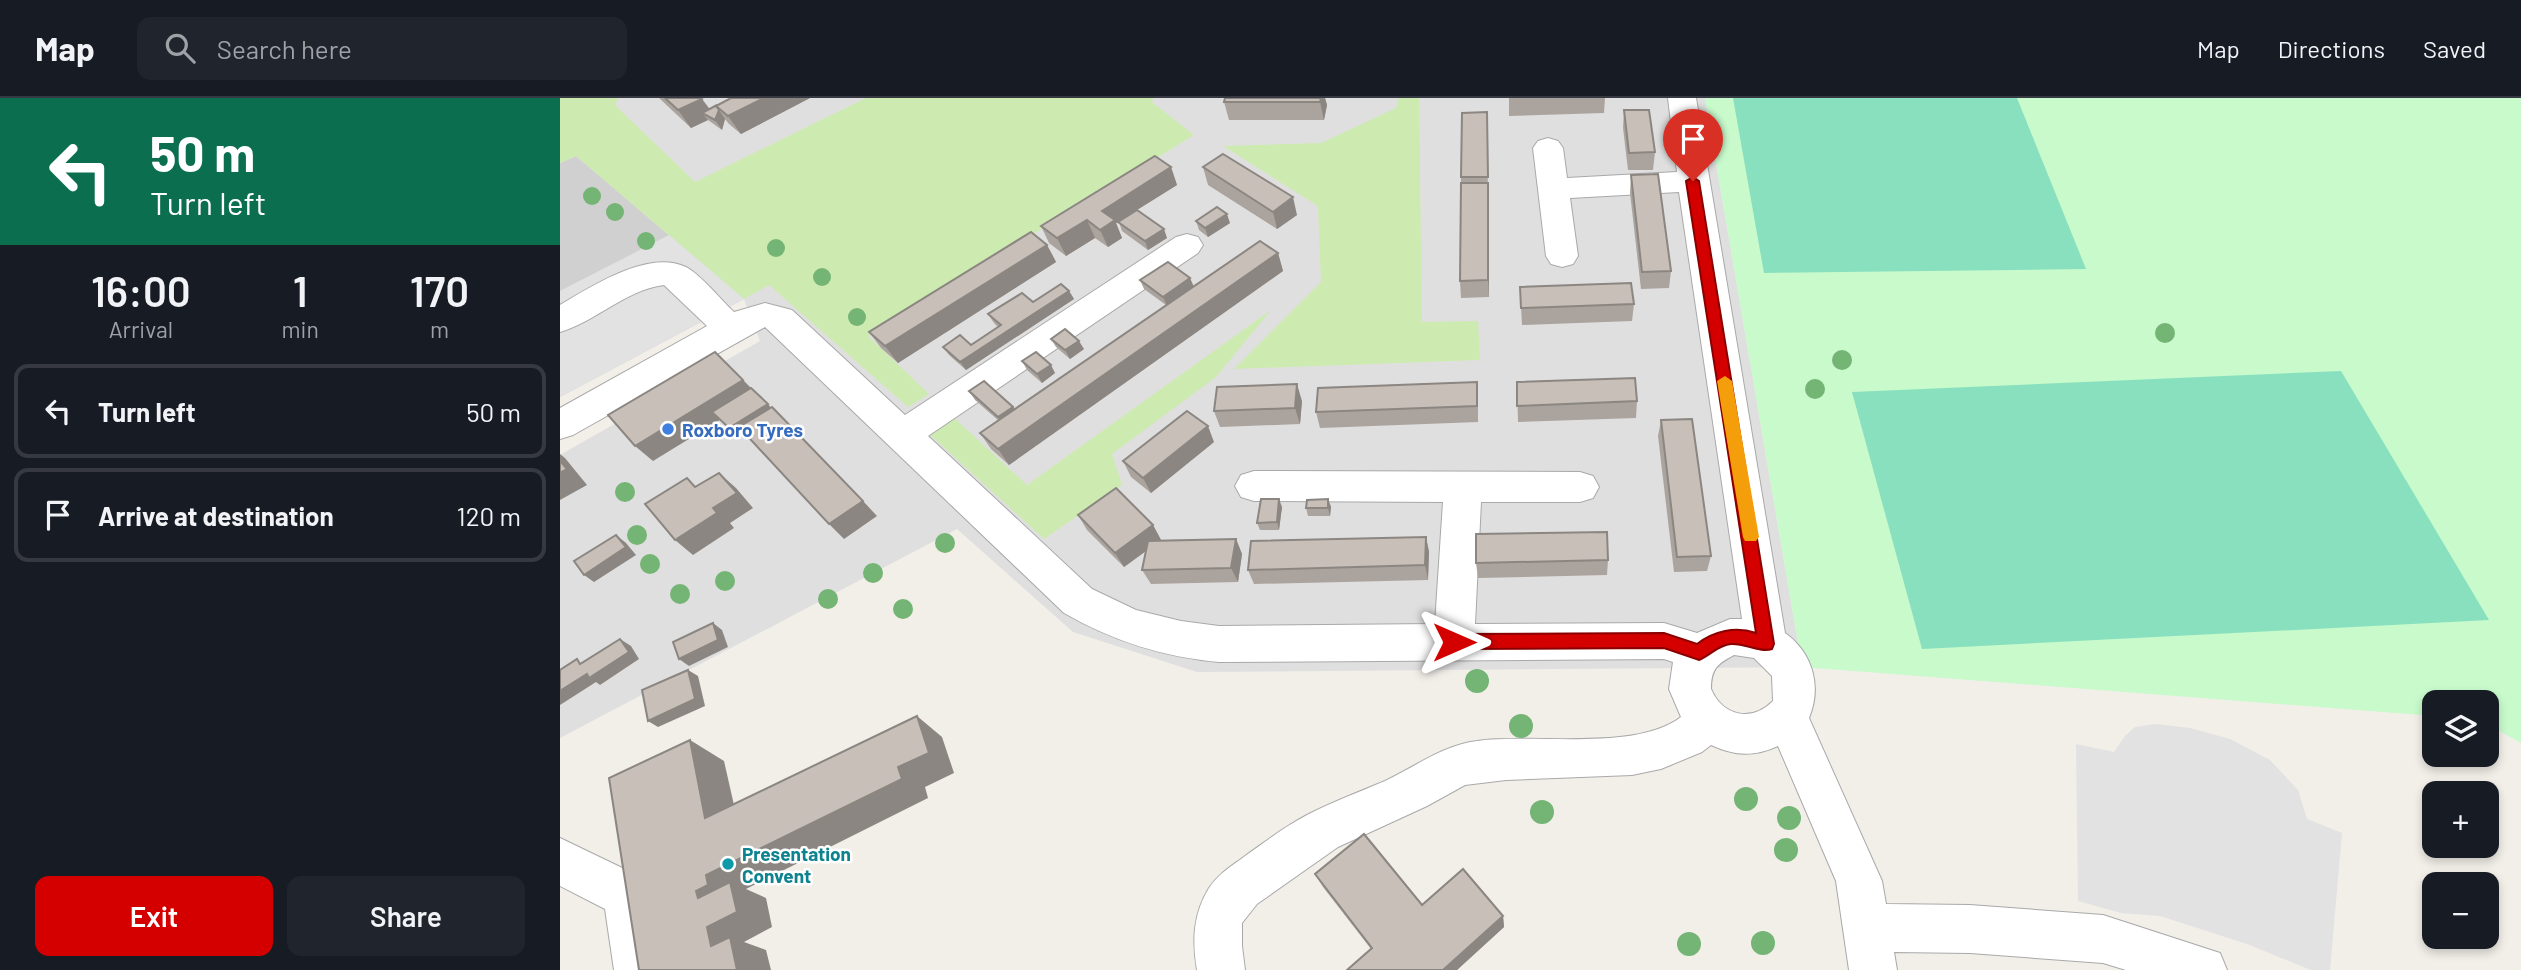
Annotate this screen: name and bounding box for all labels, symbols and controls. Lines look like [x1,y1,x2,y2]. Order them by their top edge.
search box [137,17,627,80]
text: Map [35,28,95,68]
icon: search [161,29,199,67]
text: Search here [217,33,352,64]
text: Map [2197,34,2240,63]
text: Directions [2278,34,2385,63]
text: Saved [2423,34,2486,63]
pin [1663,109,1723,181]
icon: arrive [1674,120,1712,158]
text: 50 m [150,123,255,182]
icon: left [35,126,126,217]
text: Turn left [150,183,267,221]
text: 16:00 [91,265,191,315]
text: 1 [293,265,308,315]
text: 170 [410,265,469,315]
text: Arrival [109,315,173,343]
text: min [282,315,319,343]
text: m [430,315,449,343]
icon: left [39,392,77,430]
text: Turn left [98,396,196,427]
text: 50 m [466,396,521,427]
place label: Roxboro Tyres [682,418,803,441]
marker: Roxboro Tyres [660,421,676,437]
icon: arrive [39,496,77,534]
text: Arrive at destination [98,500,334,531]
text: 120 m [457,500,521,531]
position arrow [1417,605,1491,679]
map controls [2422,690,2499,949]
button: layers [2422,690,2499,767]
button: + [2422,781,2499,858]
place label: Presentation Convent [742,842,851,887]
marker: Presentation Convent [720,856,736,872]
button: − [2422,872,2499,949]
button: Exit [35,876,273,956]
button: Share [287,876,525,956]

